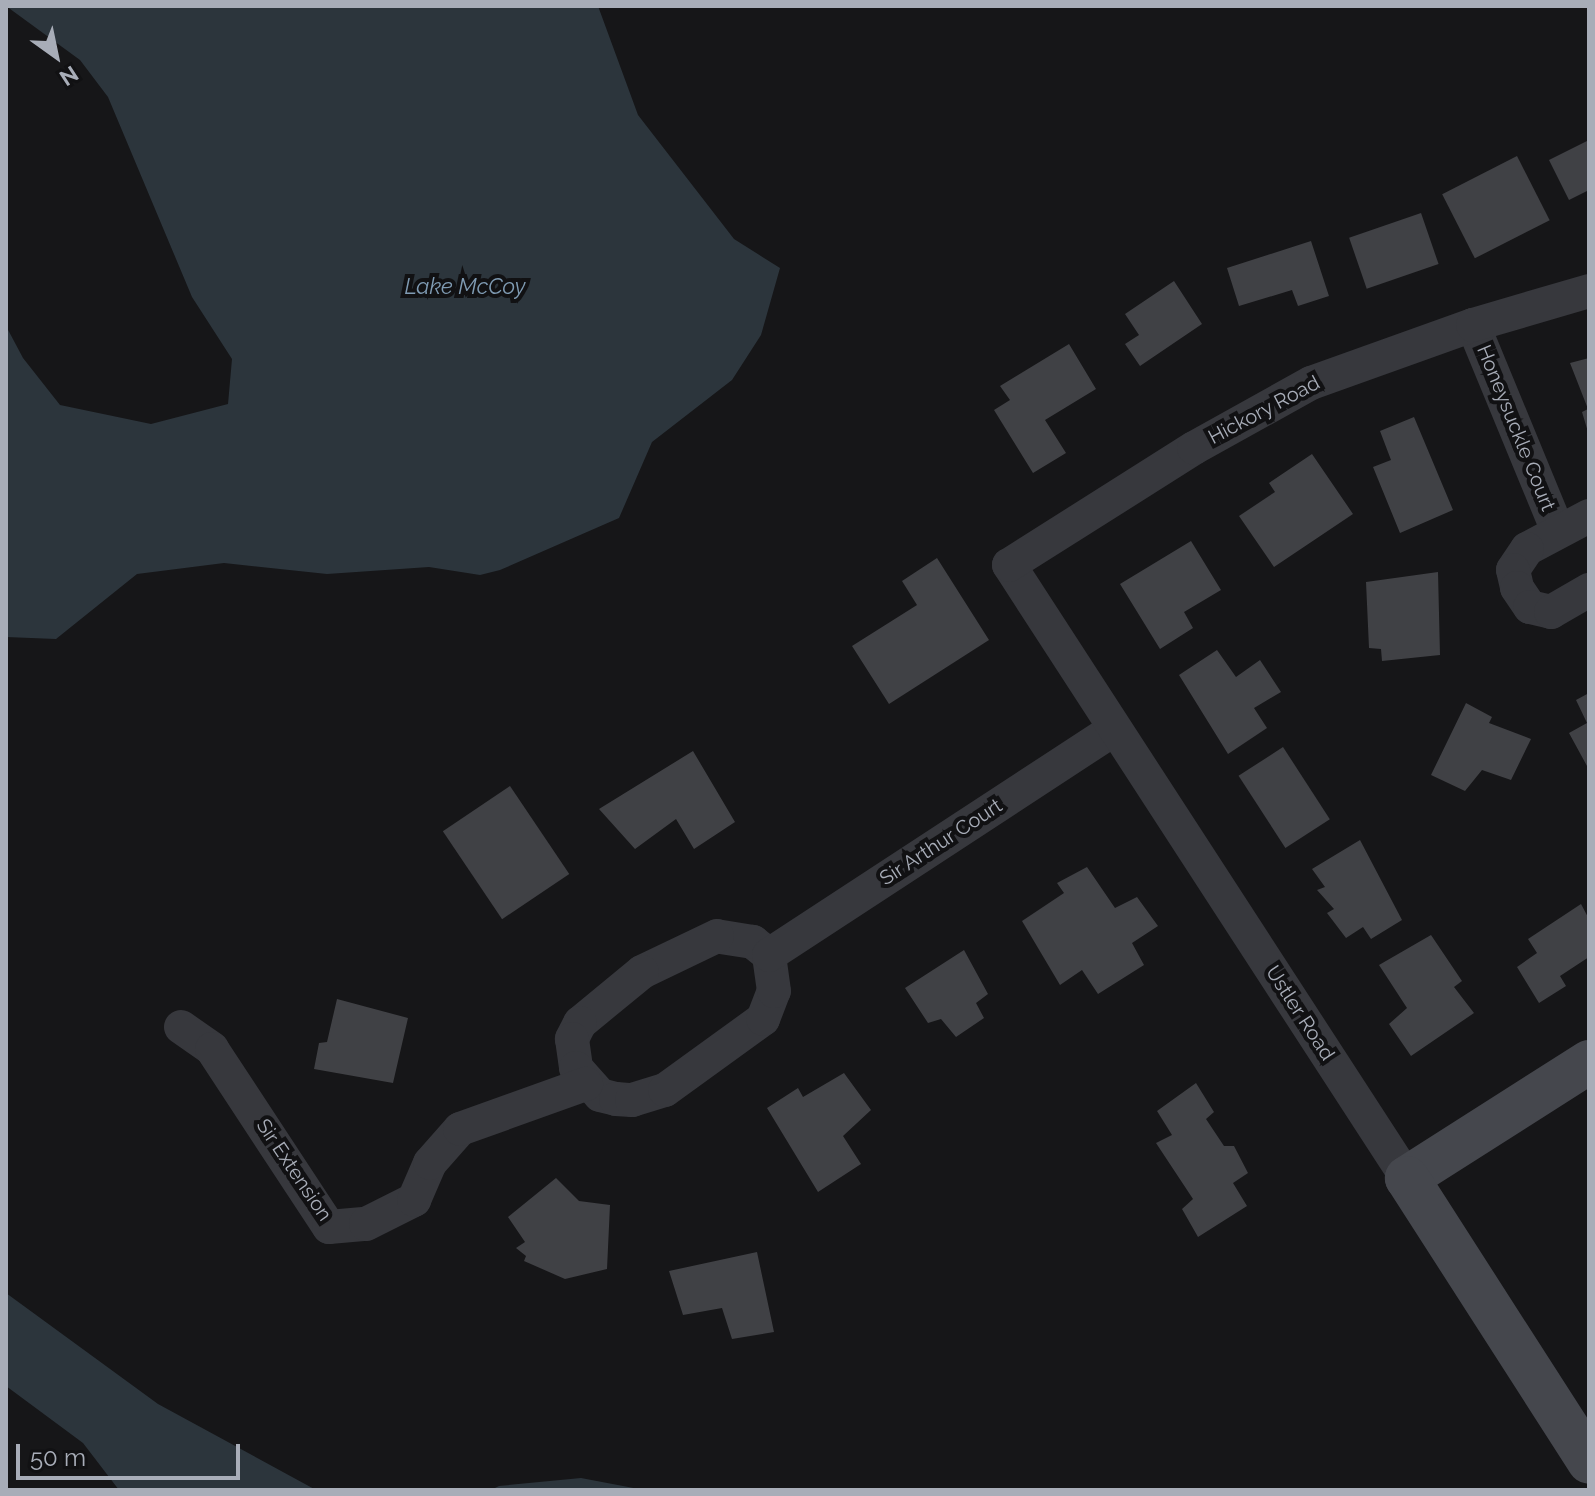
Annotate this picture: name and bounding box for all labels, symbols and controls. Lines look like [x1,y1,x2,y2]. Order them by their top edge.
north arrow [16,16,96,96]
text: N [55,61,83,92]
water label: Lake McCoy [405,274,525,300]
street label: Honeysuckle Court [1472,342,1560,514]
street label: Hickory Road [1204,371,1324,449]
street label: Sir Arthur Court [875,793,1007,891]
street label: Ustler Road [1260,961,1340,1065]
street label: Sir Extension [251,1114,337,1226]
scale bar [20,1428,244,1478]
text: 50 m [30,1443,86,1472]

